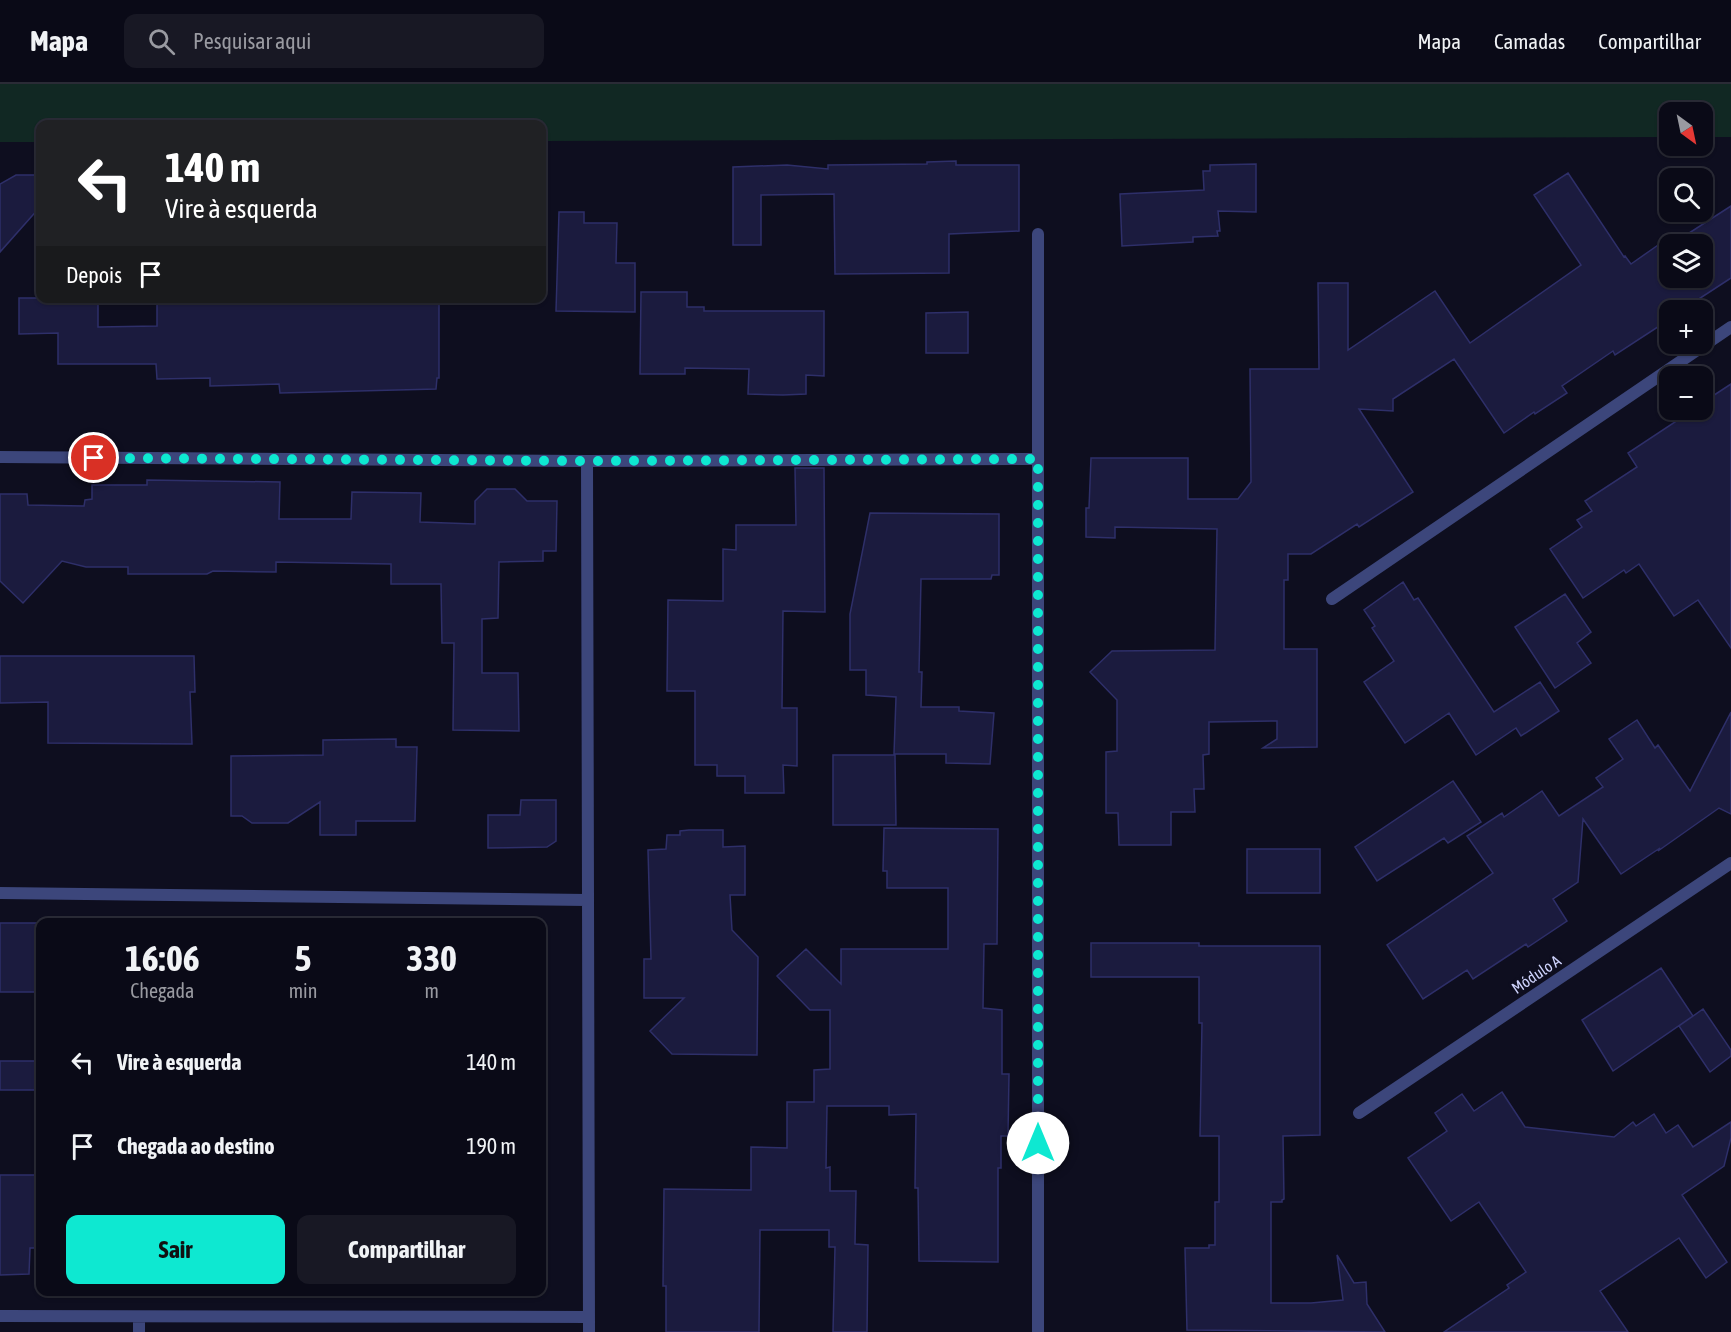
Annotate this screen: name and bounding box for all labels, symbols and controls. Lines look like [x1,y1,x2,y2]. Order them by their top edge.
search box [124,14,544,68]
text: Mapa [30,25,88,57]
icon: search [145,25,178,58]
text: Pesquisar aqui [193,28,311,54]
text: Mapa [1417,29,1461,53]
text: Camadas [1494,29,1565,53]
text: Compartilhar [1598,29,1701,53]
north arrow [1659,102,1713,156]
map controls [1659,102,1713,420]
text: 140 m [165,143,260,191]
icon: left [66,144,144,222]
button: search [1659,168,1713,222]
text: Vire à esquerda [165,193,318,224]
button: layers [1659,234,1713,288]
icon: arrive [134,258,167,291]
text: Depois [66,262,122,288]
button: + [1659,300,1713,354]
button: − [1659,366,1713,420]
pin [68,432,119,483]
icon: arrive [77,441,110,474]
text: 16:06 [125,937,200,979]
text: 5 [295,937,311,979]
text: 330 [406,937,457,979]
street label: Módulo A [1508,951,1564,997]
text: Chegada [130,979,194,1002]
text: min [289,979,317,1002]
text: m [424,979,439,1002]
icon: left [66,1046,99,1079]
text: Vire à esquerda [117,1049,242,1075]
text: 140 m [466,1049,516,1075]
position arrow [1006,1111,1070,1175]
icon: arrive [66,1130,99,1163]
text: Chegada ao destino [117,1133,275,1159]
text: 190 m [466,1133,516,1159]
button: Sair [66,1215,285,1284]
button: Compartilhar [297,1215,516,1284]

